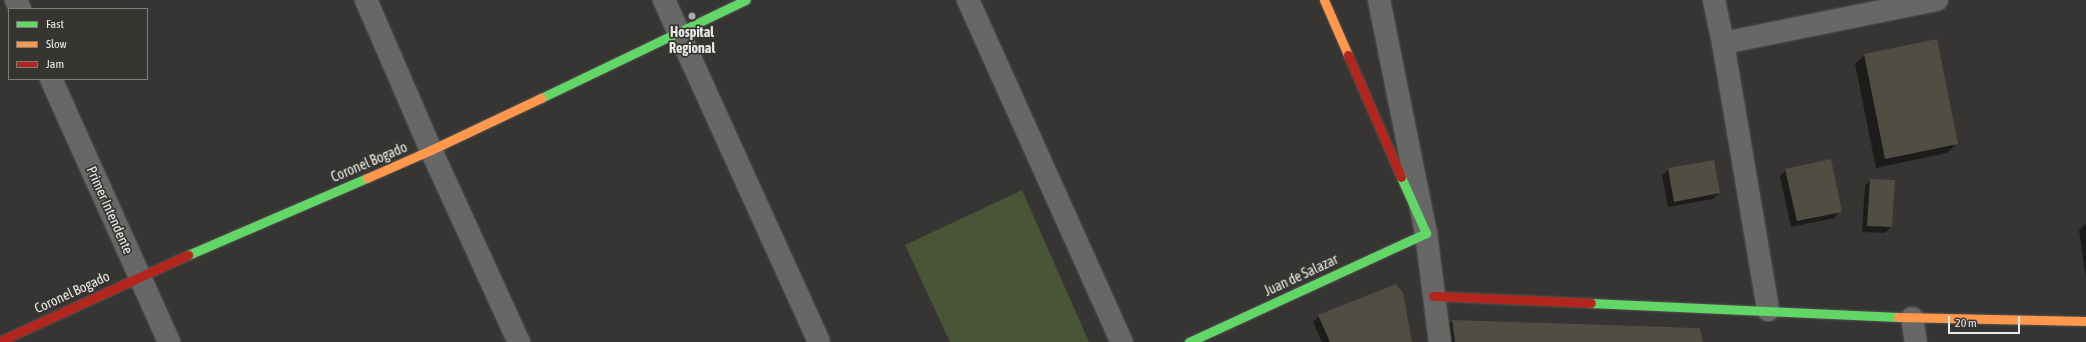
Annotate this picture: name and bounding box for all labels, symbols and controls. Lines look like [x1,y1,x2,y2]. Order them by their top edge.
legend [8,8,148,80]
marker: Hospital Regional [686,10,698,22]
text: Fast [46,17,64,31]
place label: Hospital Regional [669,24,715,56]
text: Slow [46,37,67,51]
text: Jam [46,57,64,71]
street label: Coronel Bogado [328,138,410,186]
street label: Primer Intendente [83,164,137,256]
street label: Juan de Salazar [1261,251,1341,299]
street label: Coronel Bogado [32,267,112,317]
scale bar [1950,308,2022,334]
text: 20 m [1955,316,1977,330]

